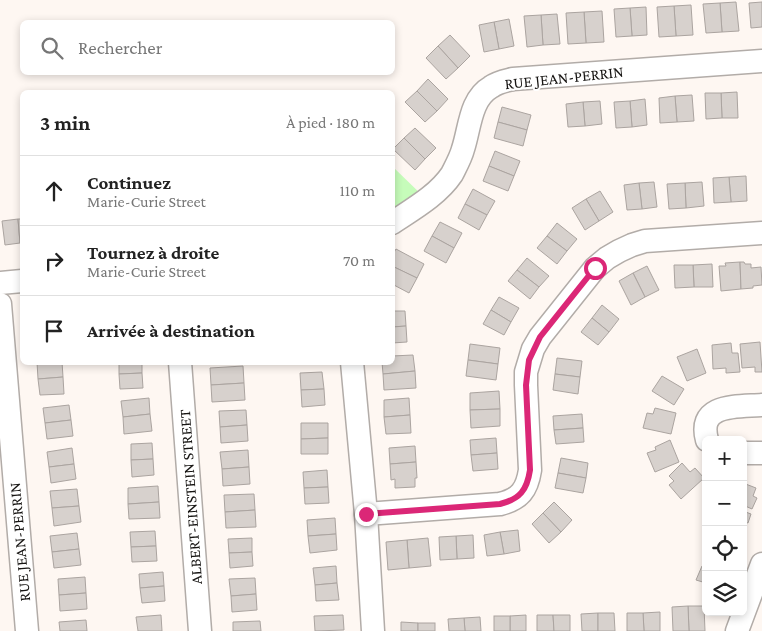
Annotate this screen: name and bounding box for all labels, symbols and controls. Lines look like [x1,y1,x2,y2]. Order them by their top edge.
search box [20,20,395,75]
icon: search [38,34,66,62]
text: Rechercher [78,37,162,58]
street label: RUE JEAN-PERRIN [504,63,624,93]
text: 3 min [40,111,90,135]
text: À pied · 180 m [286,114,375,131]
text: Continuez [87,172,171,193]
icon: ahead [40,177,68,205]
text: 110 m [339,182,375,199]
text: Marie-Curie Street [87,193,206,210]
text: Tournez à droite [87,242,219,263]
icon: right [40,247,68,275]
text: 70 m [343,252,375,269]
route start [584,257,607,280]
text: Marie-Curie Street [87,263,206,280]
icon: arrive [40,317,68,345]
text: Arrivée à destination [87,320,255,341]
street label: ALBERT-EINSTEIN STREET [176,409,205,585]
map controls [702,436,747,616]
button: + [702,436,747,481]
button: − [702,481,747,526]
street label: RUE JEAN-PERRIN [6,482,34,602]
route end [355,503,378,526]
button: locate [702,526,747,571]
button: layers [702,571,747,616]

